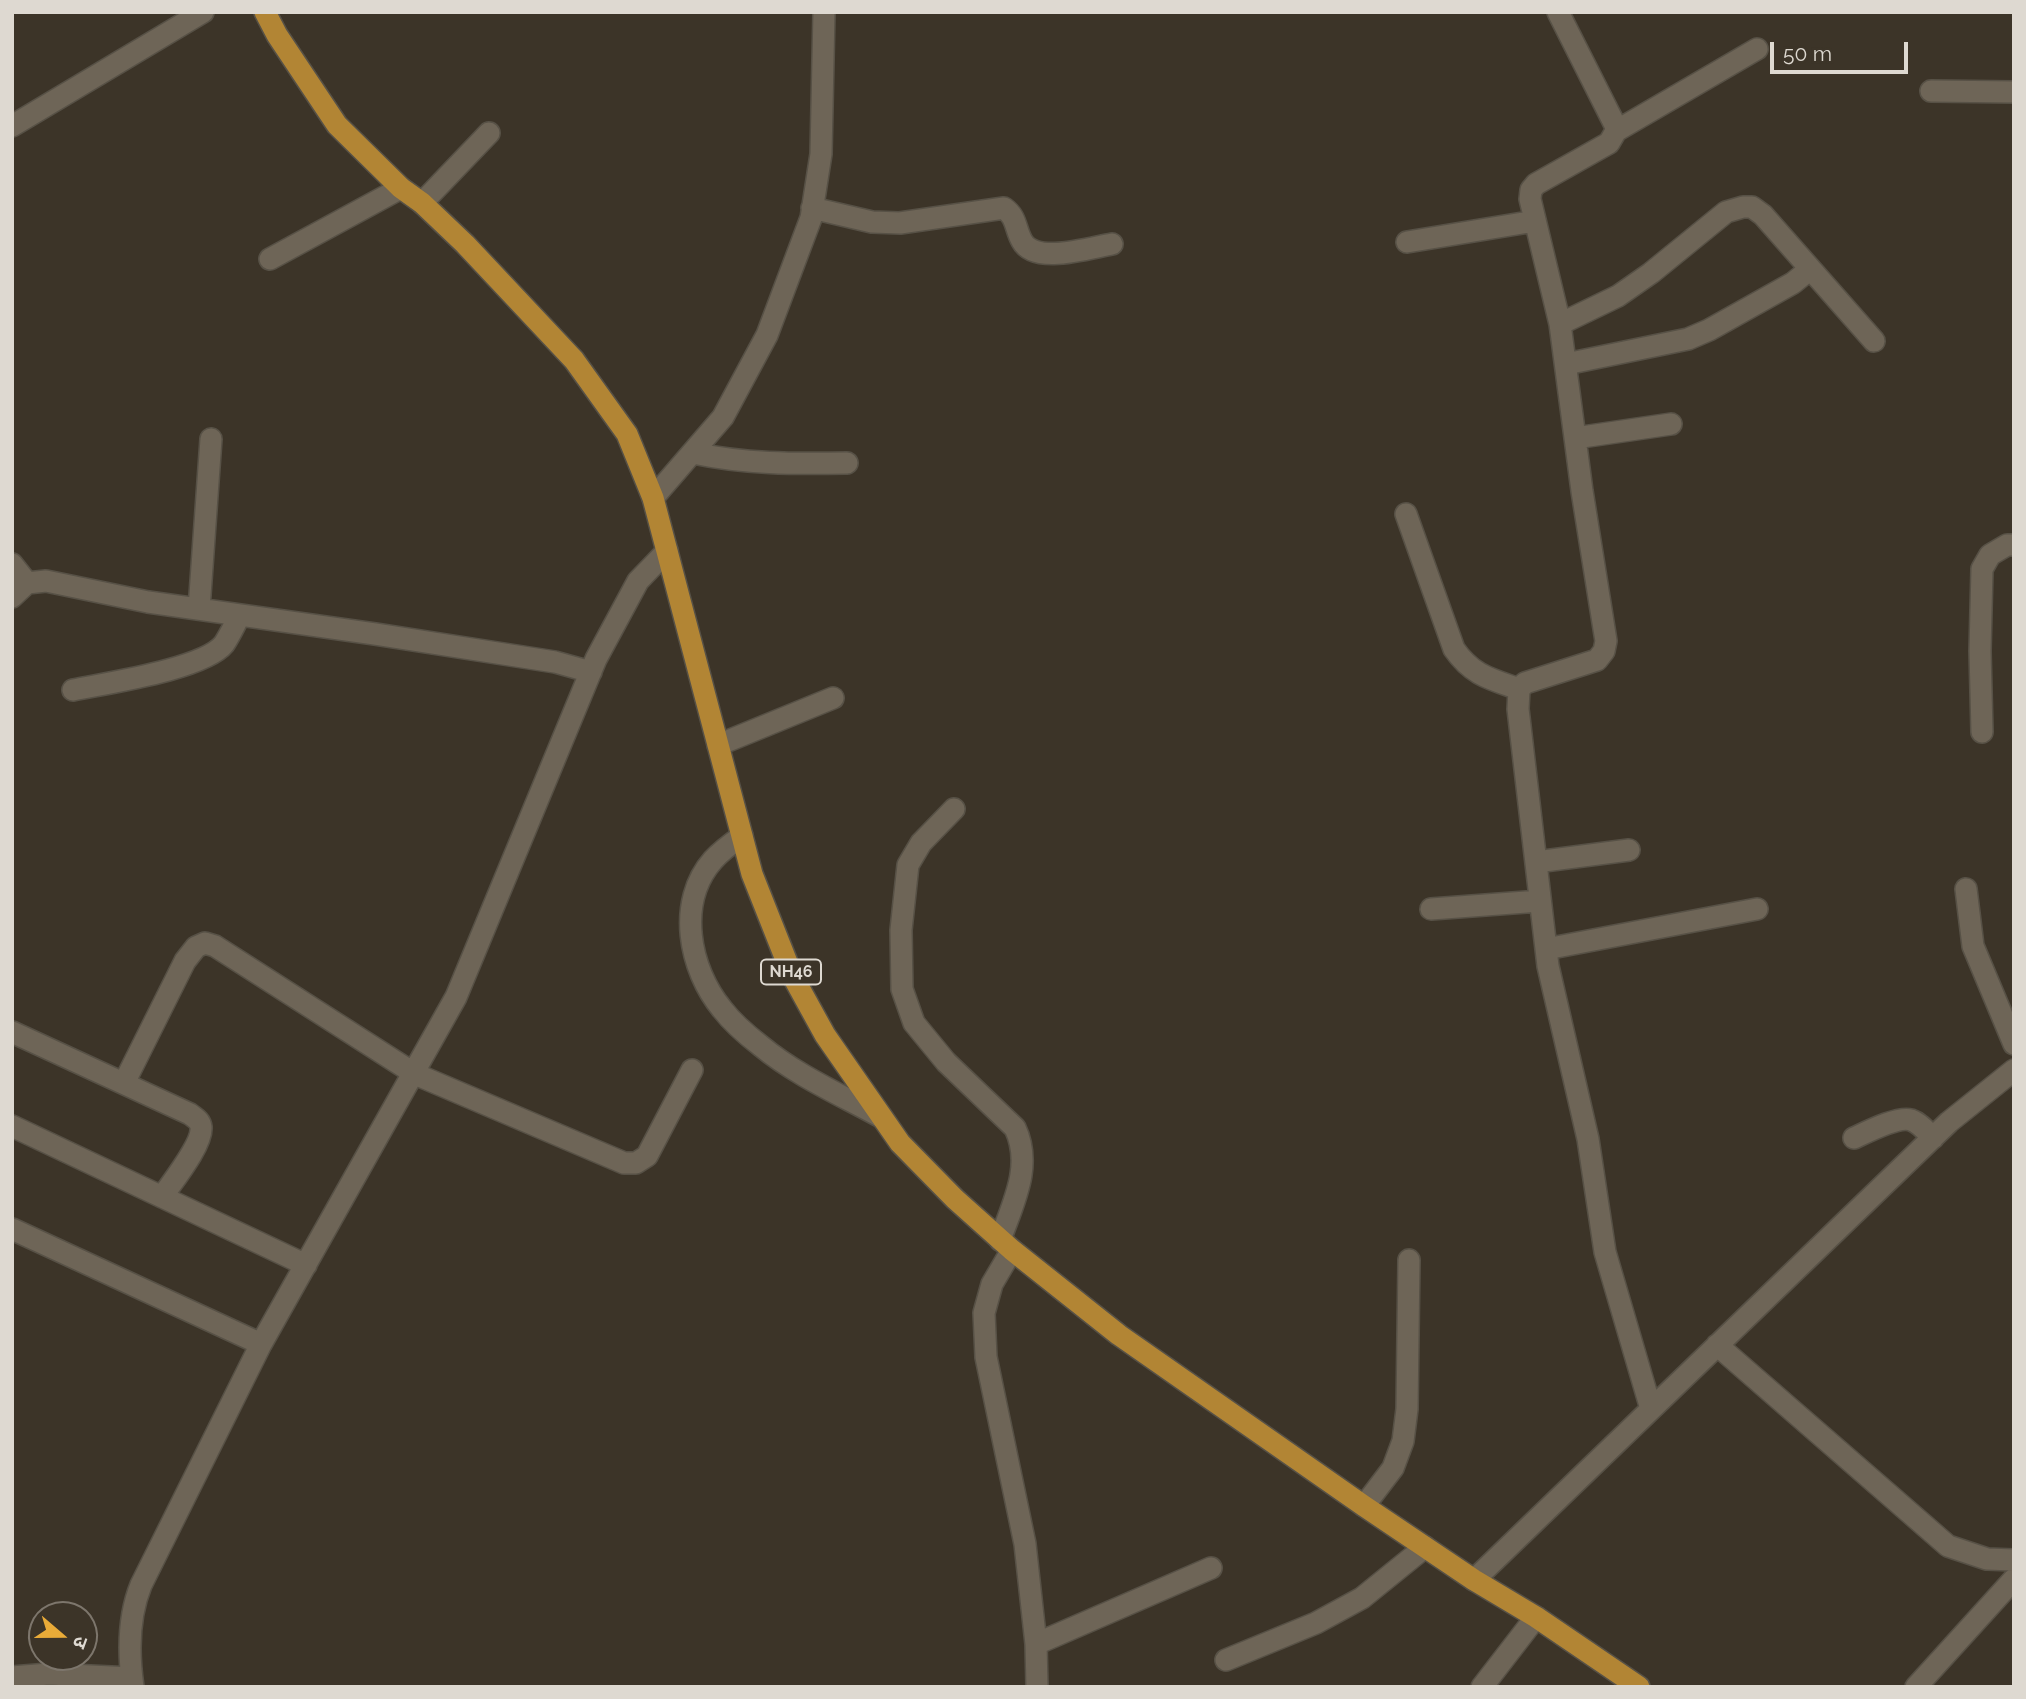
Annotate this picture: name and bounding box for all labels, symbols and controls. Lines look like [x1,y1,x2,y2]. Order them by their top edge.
scale bar [1774,28,1912,72]
text: 50 m [1783,41,1832,66]
road number: NH46 [761,960,821,984]
north arrow [28,1601,98,1671]
text: उ [69,1634,93,1651]

